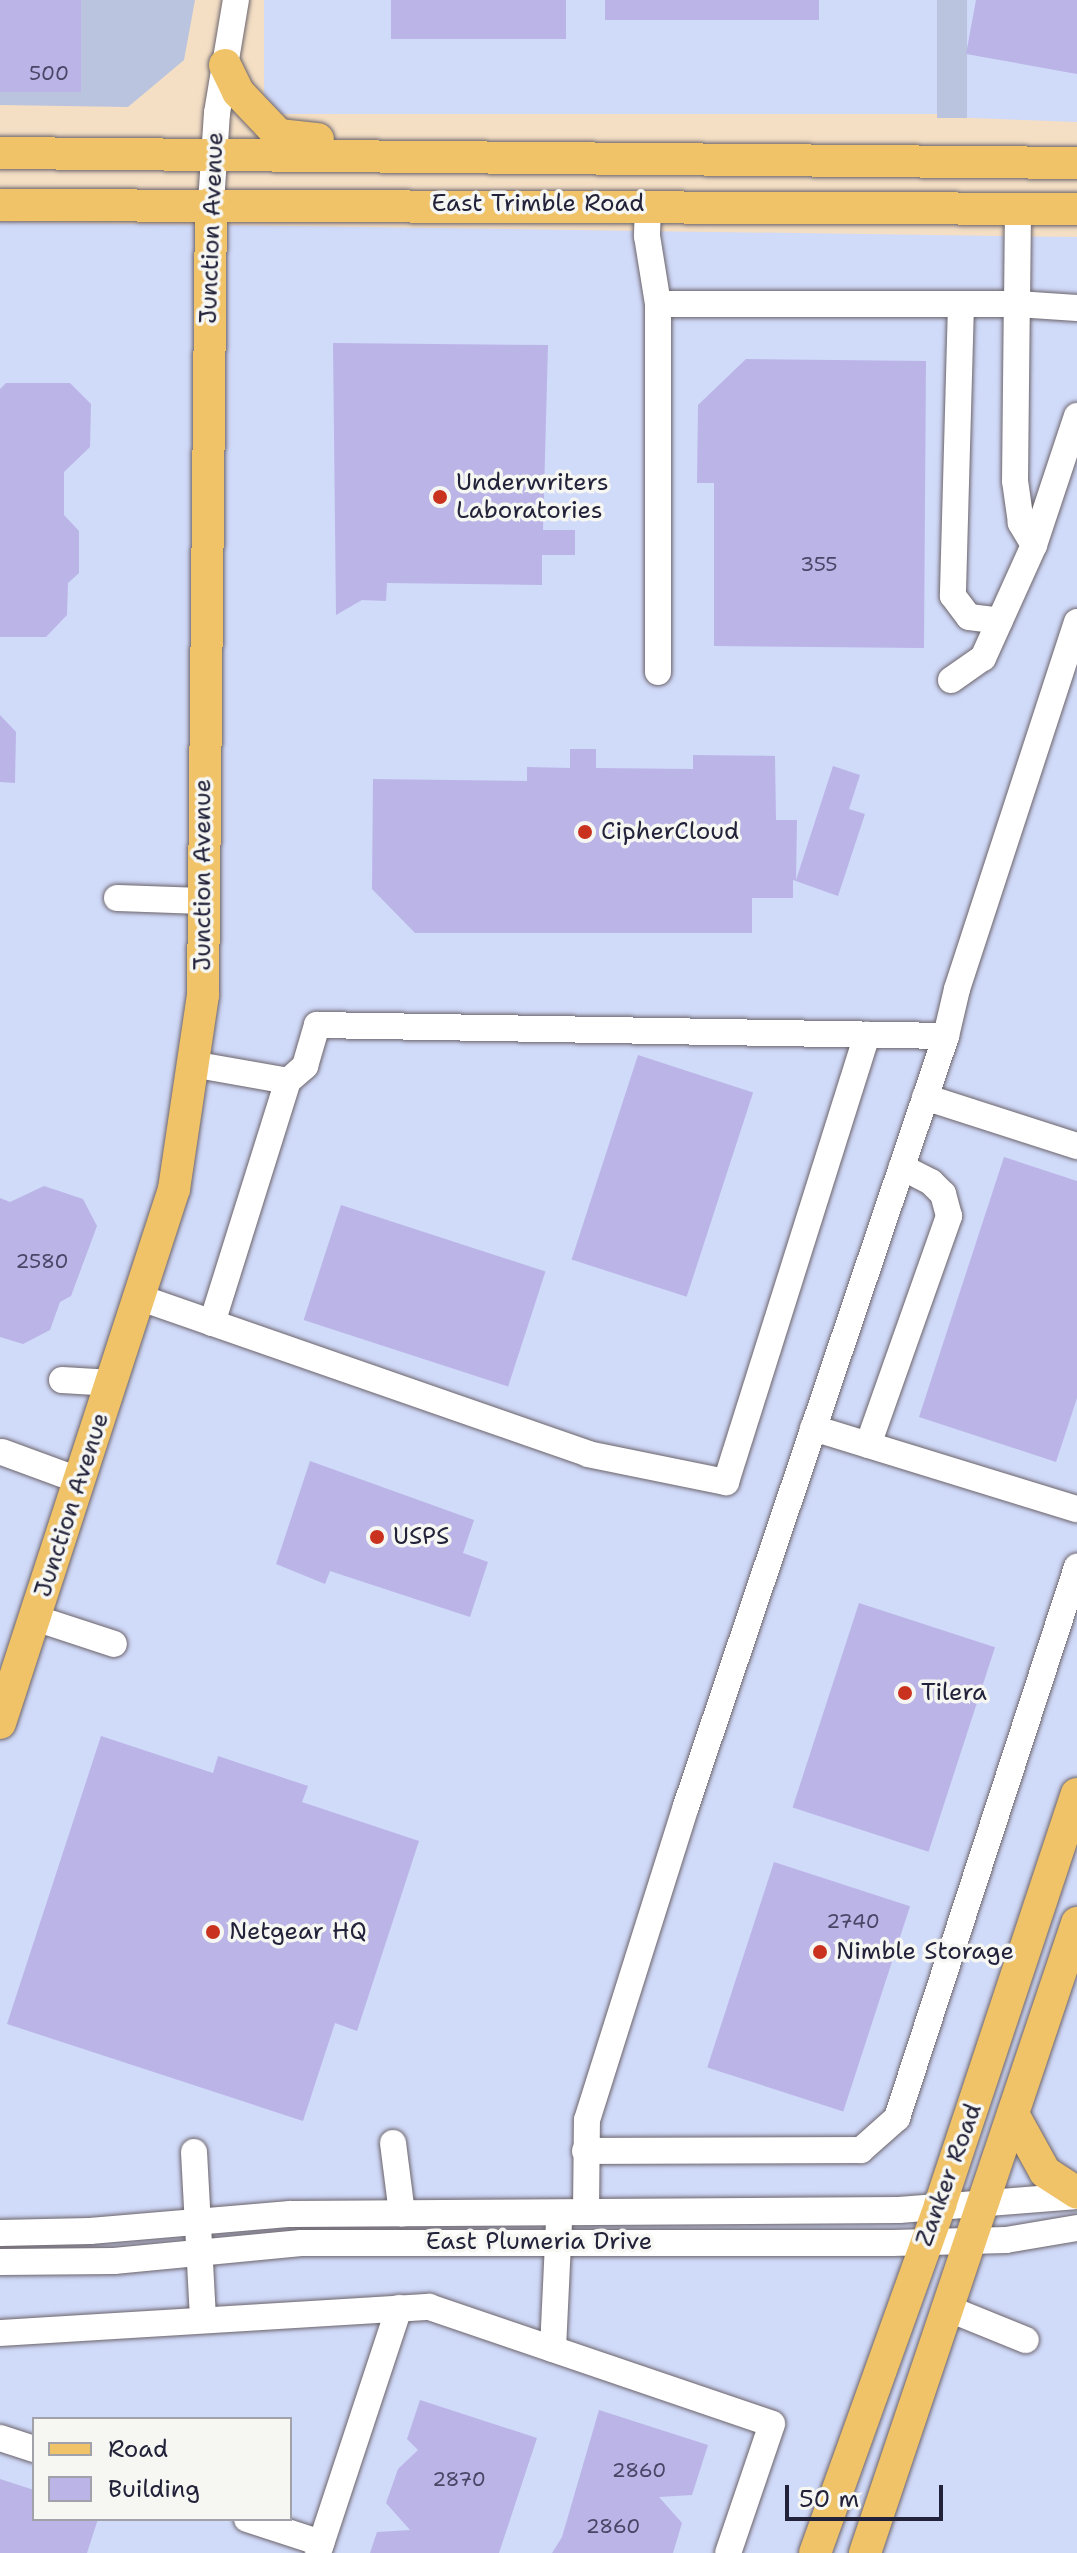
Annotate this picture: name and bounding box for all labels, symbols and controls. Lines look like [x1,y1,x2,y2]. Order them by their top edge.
house number: 500 [29,61,69,85]
street label: Junction Avenue [194,131,230,325]
street label: East Trimble Road [432,190,644,218]
place label: Underwriters Laboratories [456,469,609,525]
marker: Underwriters Laboratories [431,488,449,506]
house number: 355 [800,552,838,576]
street label: Junction Avenue [189,779,217,971]
place label: CipherCloud [601,818,739,846]
marker: CipherCloud [576,823,594,841]
house number: 2580 [16,1249,68,1273]
street label: Junction Avenue [29,1409,115,1601]
place label: USPS [393,1523,449,1551]
marker: USPS [368,1528,386,1546]
place label: Tilera [921,1679,987,1707]
marker: Tilera [896,1684,914,1702]
house number: 2740 [826,1909,880,1933]
place label: Netgear HQ [229,1918,367,1946]
marker: Netgear HQ [204,1923,222,1941]
place label: Nimble Storage [836,1938,1014,1966]
marker: Nimble Storage [811,1943,829,1961]
street label: Zanker Road [910,2100,988,2250]
street label: East Plumeria Drive [426,2228,652,2256]
legend [32,2417,292,2521]
text: Road [108,2433,168,2465]
house number: 2860 [612,2458,666,2482]
house number: 2870 [432,2467,486,2491]
scale bar [789,2469,947,2519]
text: Building [108,2473,200,2505]
text: 50 m [799,2483,859,2515]
house number: 2860 [586,2514,640,2538]

